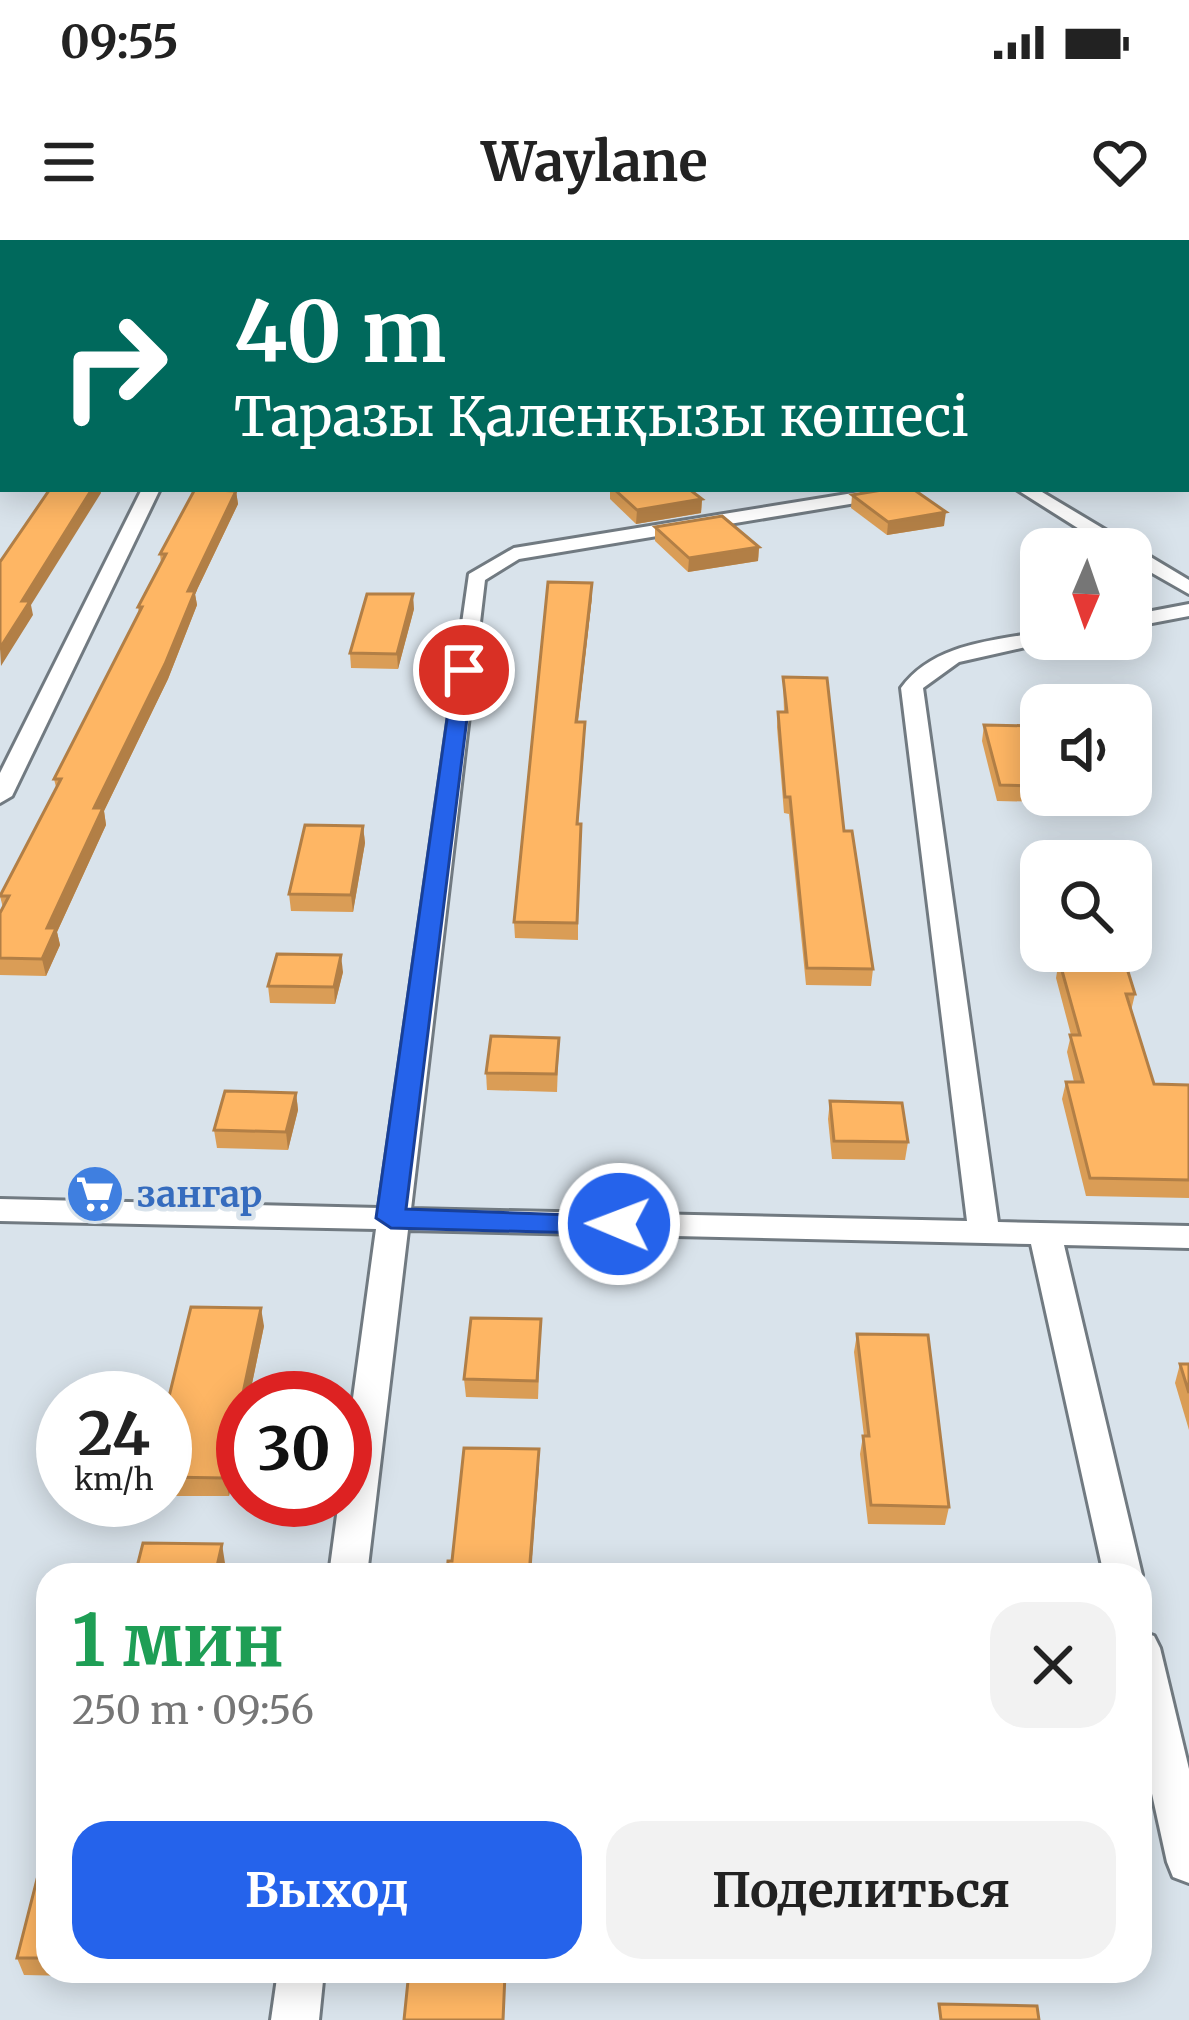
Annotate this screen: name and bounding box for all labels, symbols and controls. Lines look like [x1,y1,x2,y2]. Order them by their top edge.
text: 09:55 [60,14,178,70]
text: Waylane [481,128,708,196]
icon: menu [36,129,102,195]
icon: heart [1087,129,1153,195]
text: 40 m [234,279,446,385]
icon: right [36,288,192,444]
text: Таразы Қаленқызы көшесі [234,383,969,451]
north arrow [1020,528,1152,660]
map controls [1020,528,1152,972]
pin [413,619,515,721]
icon: arrive [431,637,497,703]
button: sound [1020,684,1152,816]
button: search [1020,840,1152,972]
position arrow [556,1161,682,1287]
supermarket icon: зангар [64,1163,126,1225]
place label: зангар [137,1172,262,1217]
speed limit sign: 30 [216,1371,372,1527]
text: 24 [78,1396,150,1471]
text: km/h [74,1460,154,1498]
text: 1 мин [72,1595,284,1686]
button: close [990,1602,1116,1728]
text: 250 m · 09:56 [72,1686,314,1735]
button: Выход [72,1821,582,1959]
button: Поделиться [606,1821,1116,1959]

